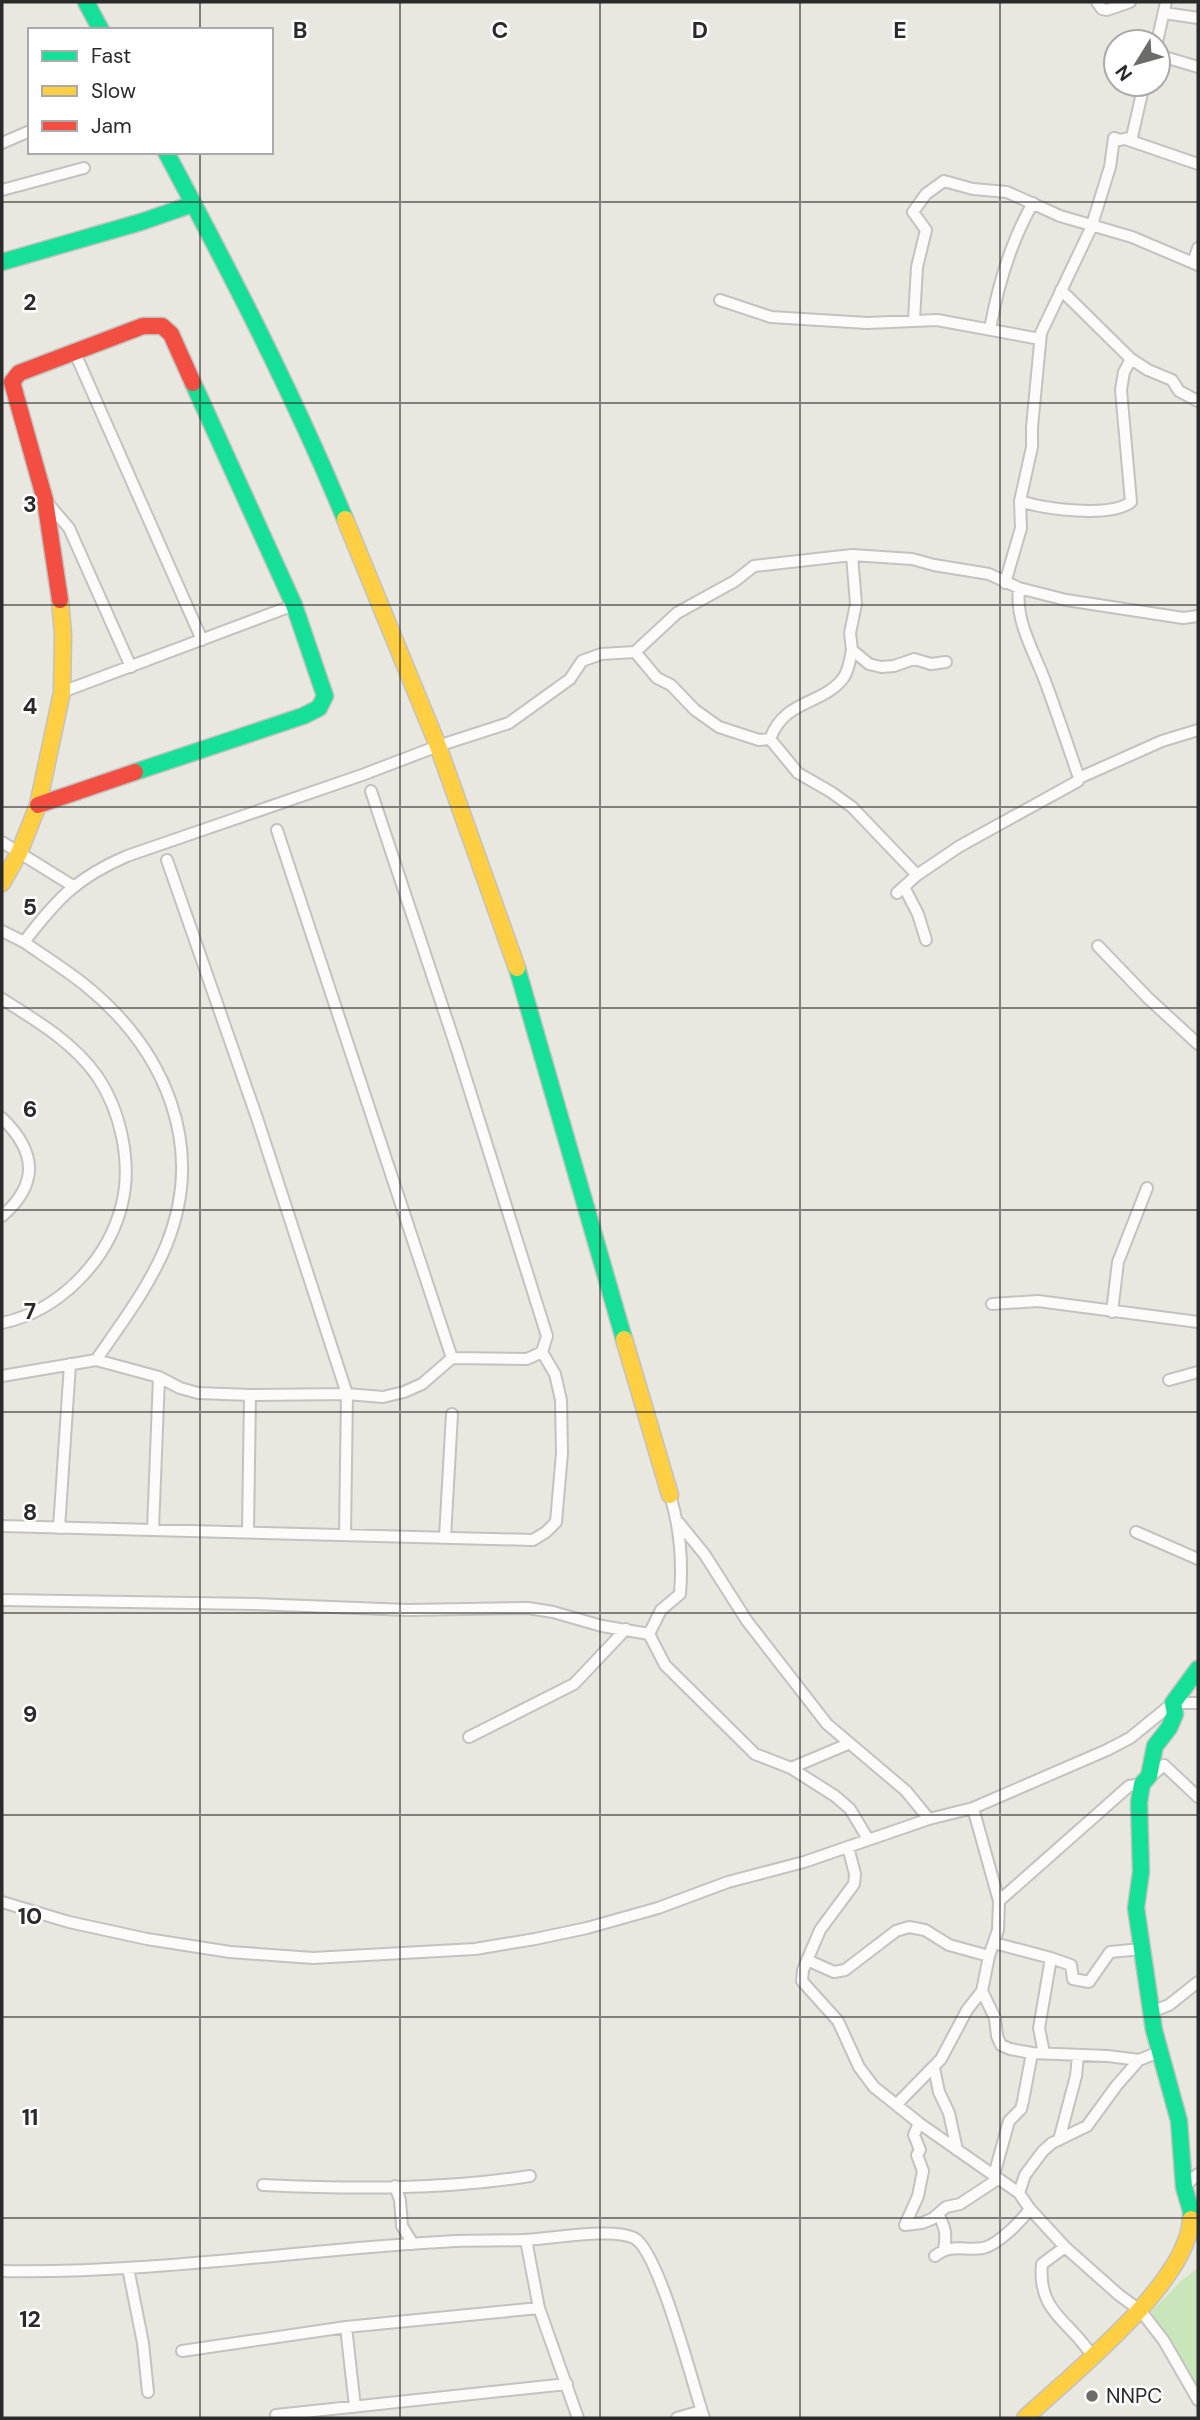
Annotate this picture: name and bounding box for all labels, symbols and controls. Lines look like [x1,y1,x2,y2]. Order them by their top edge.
text: B [293,15,307,45]
text: C [492,15,508,45]
text: D [692,15,708,45]
text: E [893,15,907,45]
legend [28,28,273,154]
north arrow [1102,28,1172,98]
text: Fast [91,42,131,70]
text: N [1110,60,1138,86]
text: Slow [91,77,136,105]
text: Jam [91,112,132,140]
text: 2 [23,287,37,317]
text: 3 [23,489,37,519]
text: 4 [23,691,38,721]
text: 5 [23,892,37,922]
text: 6 [23,1094,37,1124]
text: 7 [24,1296,36,1326]
text: 8 [23,1497,37,1527]
text: 9 [23,1699,37,1729]
text: 10 [18,1901,42,1931]
text: 11 [22,2102,38,2132]
text: 12 [19,2304,41,2334]
place label: NNPC [1106,2382,1162,2410]
marker: NNPC [1084,2388,1100,2404]

